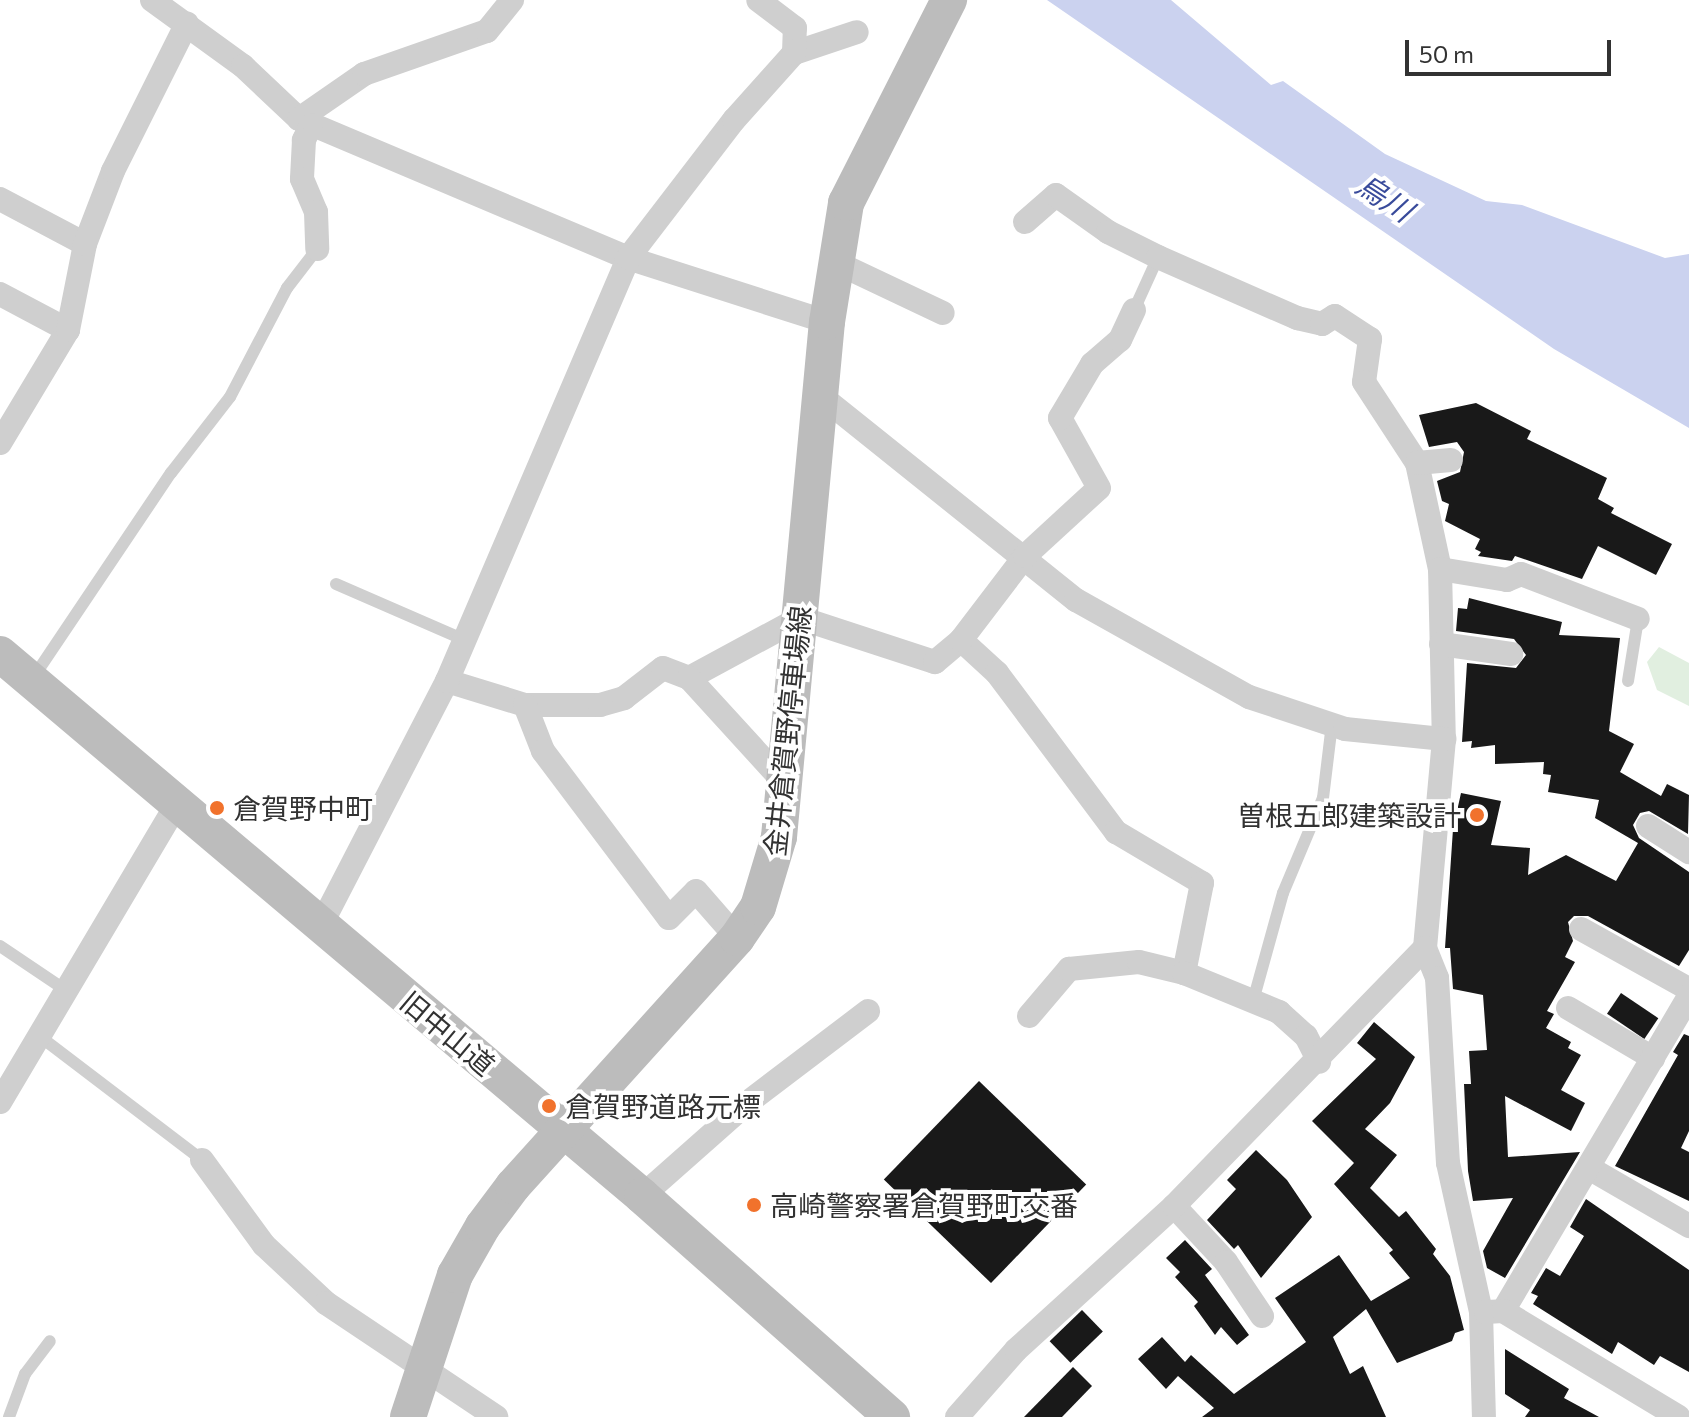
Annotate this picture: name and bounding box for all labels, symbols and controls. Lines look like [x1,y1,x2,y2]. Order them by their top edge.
scale bar [1409,24,1615,74]
text: 50 m [1419,39,1474,68]
water label: 烏川 [1350,166,1420,228]
street label: 金井倉賀野停車場線 [757,604,817,858]
place label: 倉賀野中町 [233,791,373,825]
place label: 曽根五郎建築設計 [1237,798,1461,832]
marker: 倉賀野中町 [208,799,226,817]
marker: 曽根五郎建築設計 [1468,806,1486,824]
street label: 旧中山道 [394,984,502,1082]
place label: 倉賀野道路元標 [565,1089,761,1123]
marker: 倉賀野道路元標 [540,1097,558,1115]
place label: 高崎警察署倉賀野町交番 [770,1188,1078,1222]
marker: 高崎警察署倉賀野町交番 [745,1196,763,1214]

